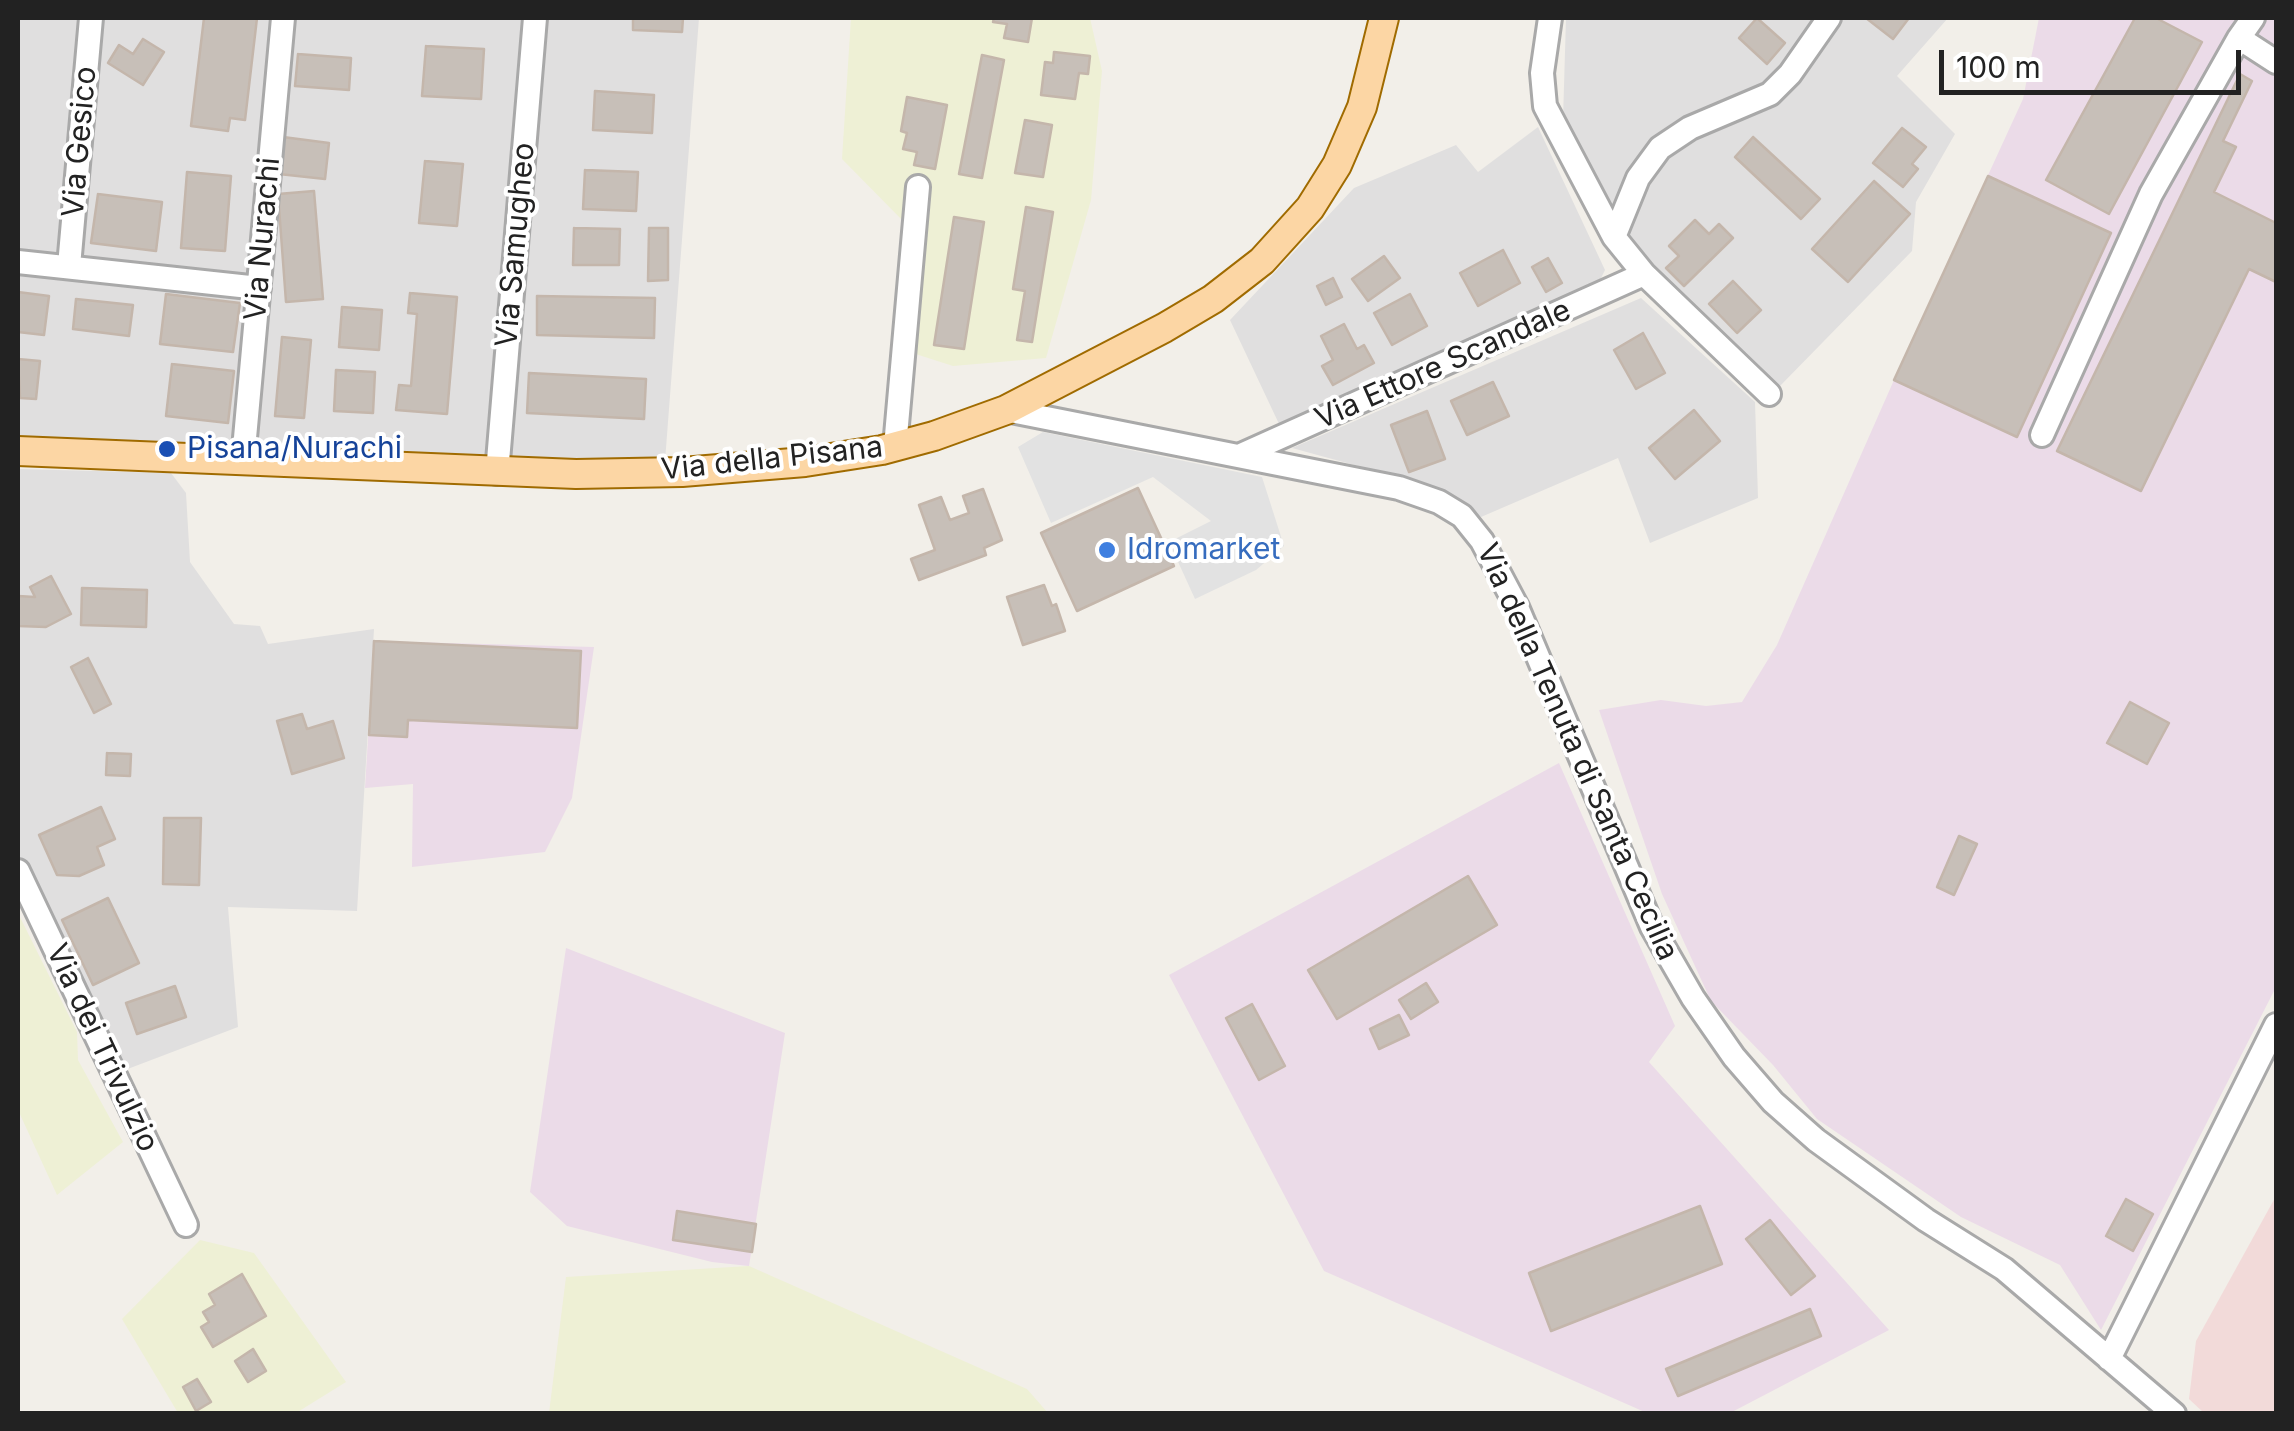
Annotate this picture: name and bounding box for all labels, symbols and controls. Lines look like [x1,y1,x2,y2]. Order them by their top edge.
scale bar [1944,30,2246,92]
text: 100 m [1956,49,2041,85]
street label: Via Gesico [55,65,105,219]
street label: Via Samugheo [489,141,543,349]
street label: Via Nurachi [238,156,288,322]
street label: Via Ettore Scandale [1310,292,1576,438]
street label: Via della Pisana [659,429,885,489]
place label: Pisana/Nurachi [187,431,402,467]
marker: Pisana/Nurachi [156,438,178,460]
place label: Idromarket [1127,532,1280,568]
street label: Via della Tenuta di Santa Cecilia [1469,538,1685,966]
marker: Idromarket [1096,539,1118,561]
street label: Via dei Trivulzio [38,938,166,1158]

